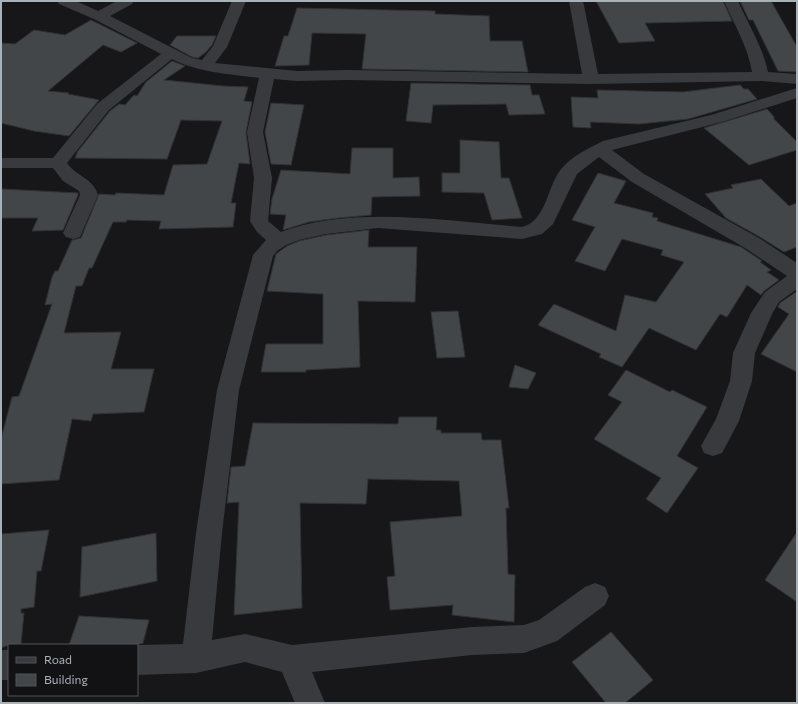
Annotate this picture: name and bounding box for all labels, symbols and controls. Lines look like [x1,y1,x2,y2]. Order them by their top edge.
legend [8,644,138,696]
text: Road [44,652,72,666]
text: Building [44,672,88,686]

